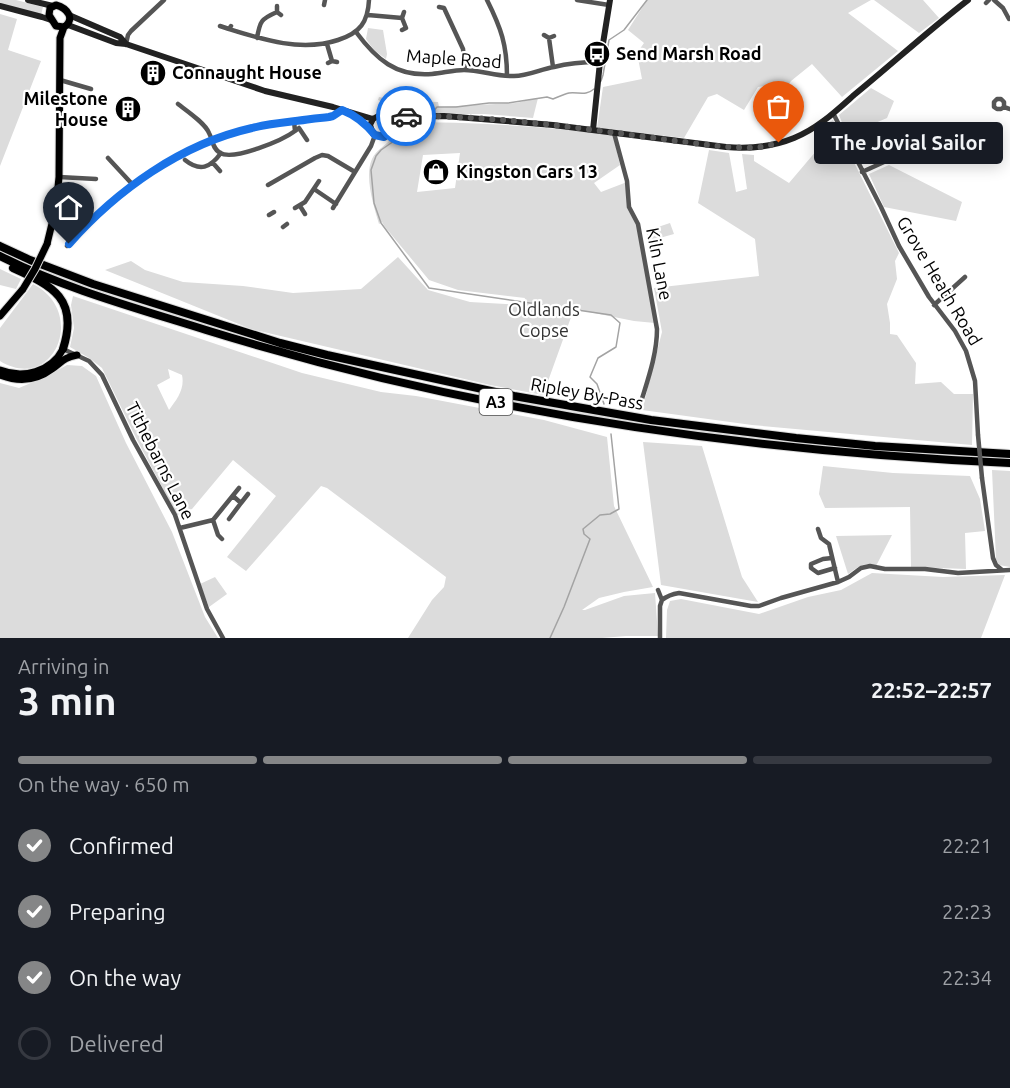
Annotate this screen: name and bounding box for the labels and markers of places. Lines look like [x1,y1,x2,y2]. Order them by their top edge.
bus stop icon: Send Marsh Road [582,39,612,69]
place label: Send Marsh Road [616,43,762,63]
building icon: Connaught House [138,58,168,88]
place label: Connaught House [172,62,322,82]
pin [753,81,804,143]
place label: Milestone House [23,88,108,129]
building icon: Milestone House [113,94,143,124]
callout: The Jovial Sailor [815,122,1004,164]
shop icon: Kingston Cars 13 [421,157,451,187]
place label: Kingston Cars 13 [456,161,598,181]
pin [43,182,94,244]

